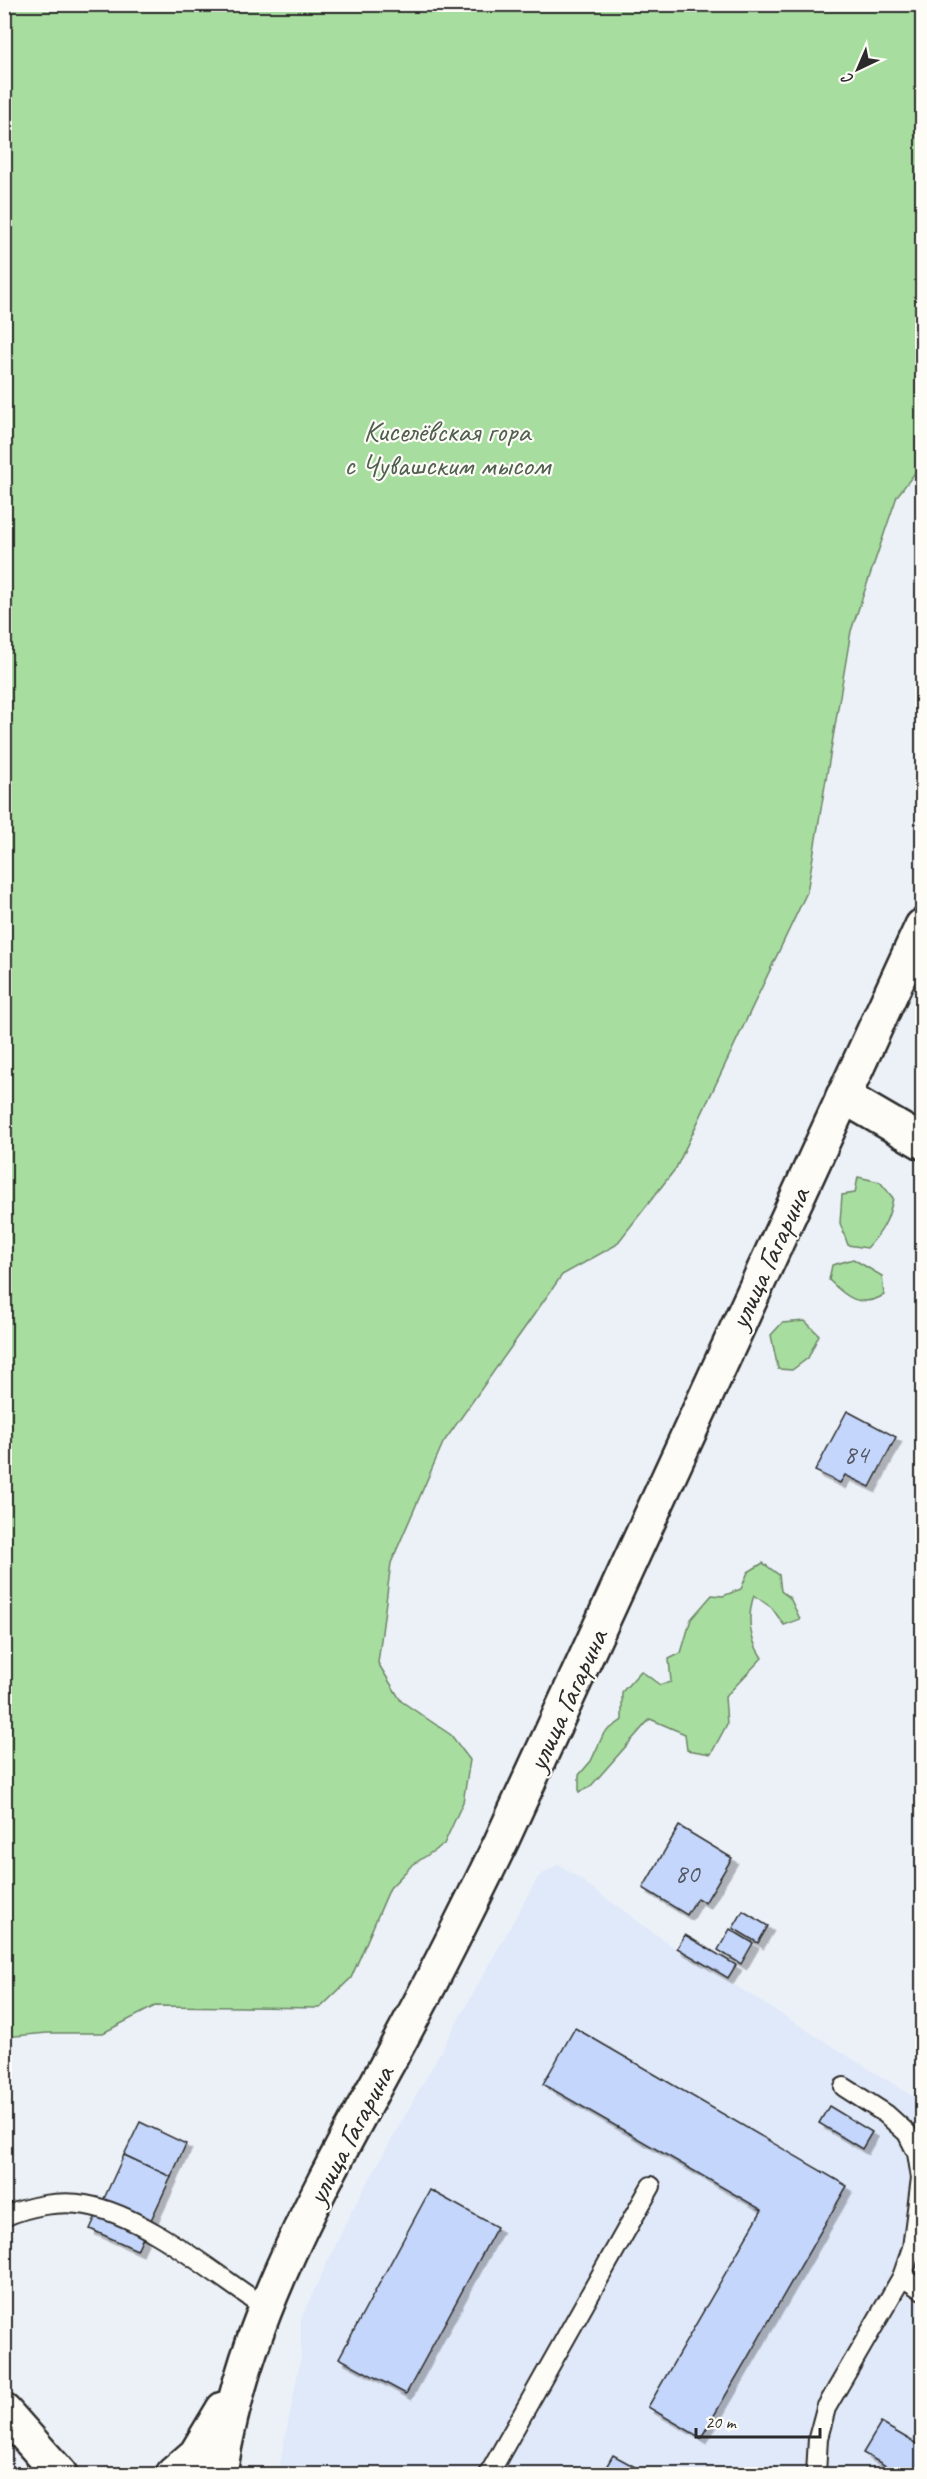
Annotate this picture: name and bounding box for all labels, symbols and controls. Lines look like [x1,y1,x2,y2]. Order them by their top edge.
north arrow [828,39,888,99]
text: С [837,68,858,89]
park label: Киселёвская гора с Чувашским мысом [344,412,553,484]
street label: улица Гагарина [719,1179,819,1337]
house number: 84 [844,1437,871,1471]
street label: улица Гагарина [517,1621,617,1779]
house number: 80 [675,1856,701,1890]
street label: улица Гагарина [297,2057,403,2213]
scale bar [696,2401,820,2439]
text: 20 m [705,2411,738,2433]

